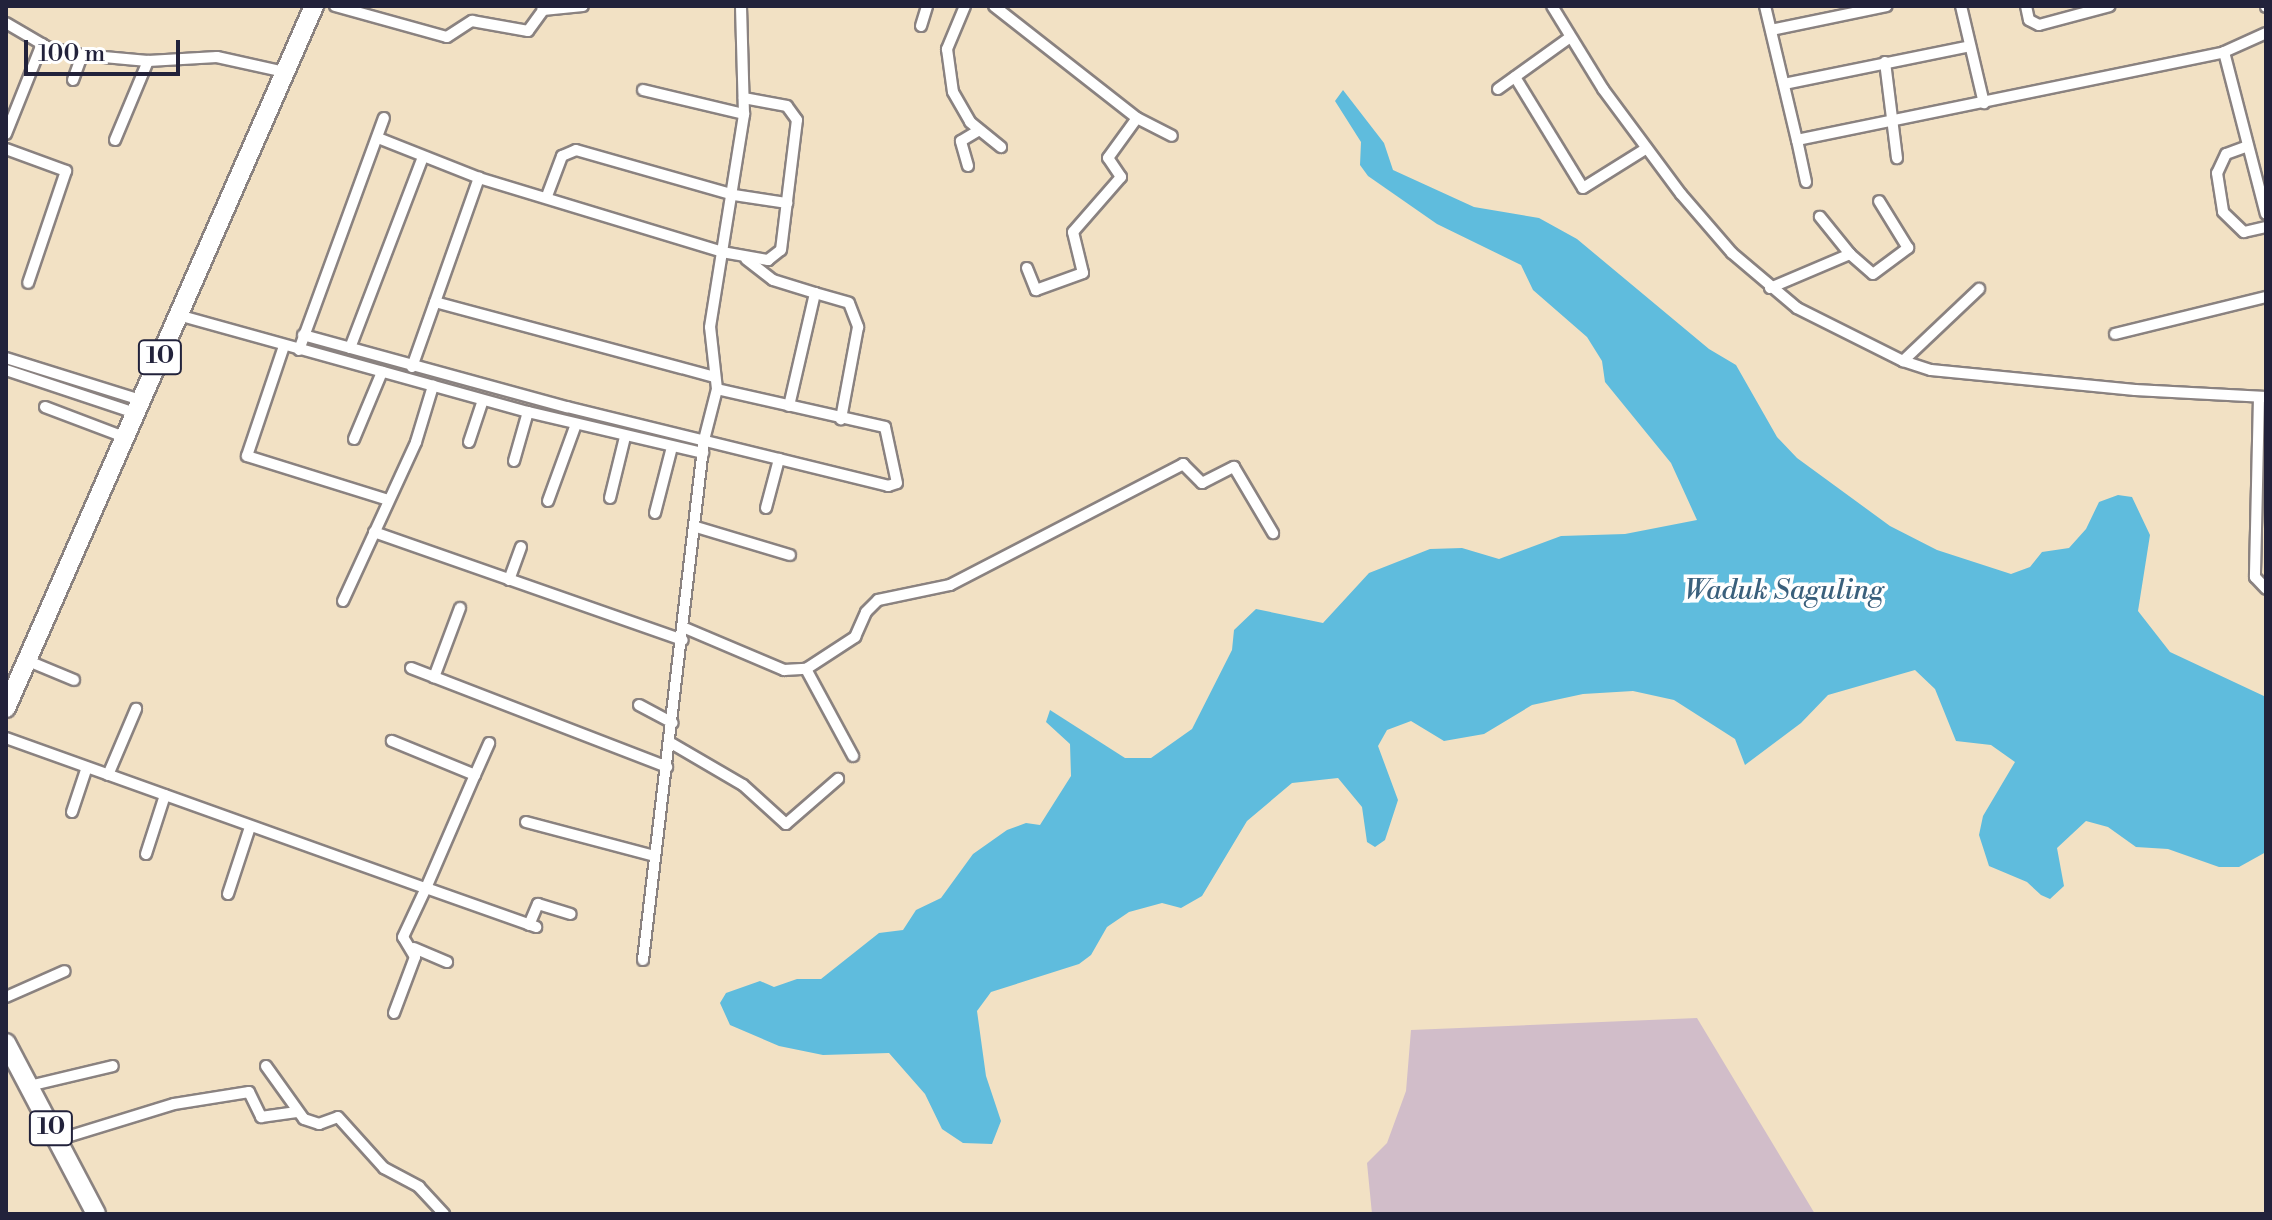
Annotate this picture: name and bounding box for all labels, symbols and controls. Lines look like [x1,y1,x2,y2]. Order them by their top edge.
scale bar [28,24,184,74]
text: 100 m [38,39,105,69]
road number: 10 [136,337,184,377]
water label: Waduk Saguling [1684,574,1884,608]
road number: 10 [27,1108,75,1148]

